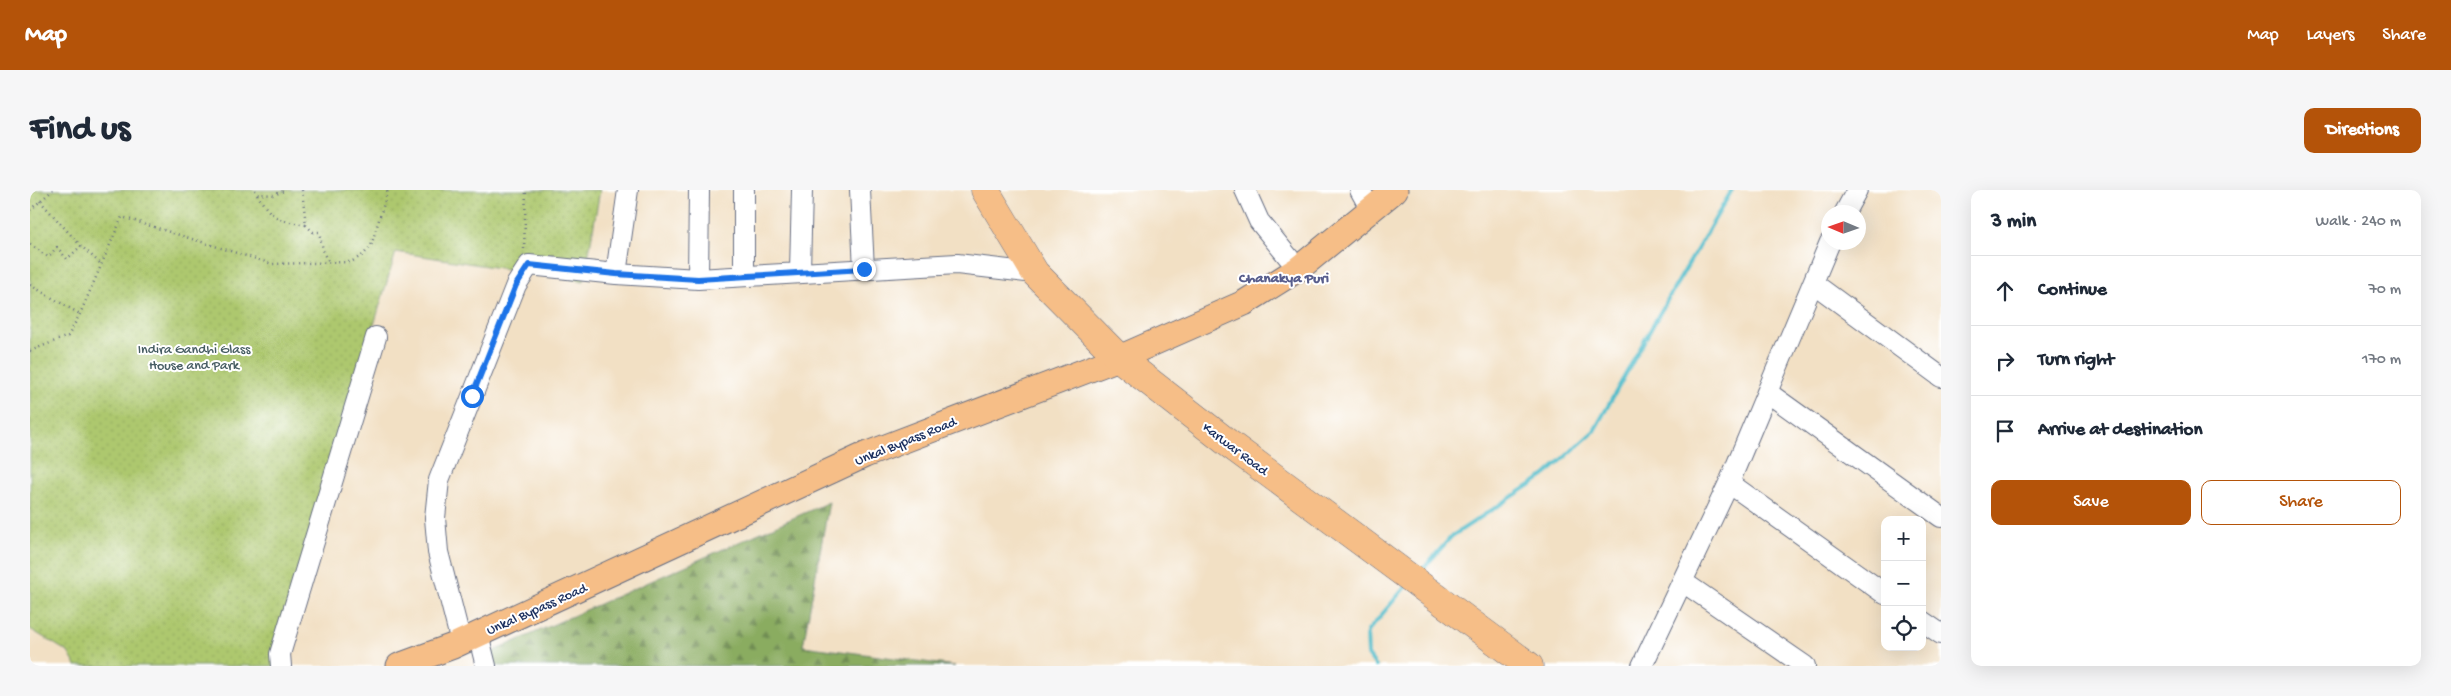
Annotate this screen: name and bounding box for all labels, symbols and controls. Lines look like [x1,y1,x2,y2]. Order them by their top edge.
text: Map [25,21,67,50]
text: Map [2247,25,2279,46]
text: Layers [2307,25,2354,46]
text: Share [2382,25,2426,46]
button: Directions [2304,108,2421,153]
text: Find us [30,110,130,151]
north arrow [1821,205,1866,250]
text: 3 min [1991,210,2036,235]
text: Walk · 240 m [2316,213,2401,232]
route end [853,258,876,281]
district label: Chanakya Puri [1238,270,1329,288]
icon: ahead [1991,277,2019,305]
text: Continue [2038,279,2107,302]
text: 70 m [2368,281,2401,300]
park label: Indira Gandhi Glass House and Park [138,342,251,375]
icon: right [1991,347,2019,375]
text: Turn right [2038,349,2114,372]
text: 170 m [2362,351,2401,370]
route start [461,385,484,408]
street label: Unkal Bypass Road [853,414,961,470]
icon: arrive [1991,417,2019,445]
text: Arrive at destination [2038,419,2202,442]
street label: Karwar Road [1198,420,1272,481]
button: Save [1991,480,2191,525]
button: Share [2201,480,2401,525]
map controls [1881,516,1926,651]
button: + [1881,516,1926,561]
button: − [1881,561,1926,606]
street label: Unkal Bypass Road [484,580,591,640]
button: locate [1881,606,1926,651]

